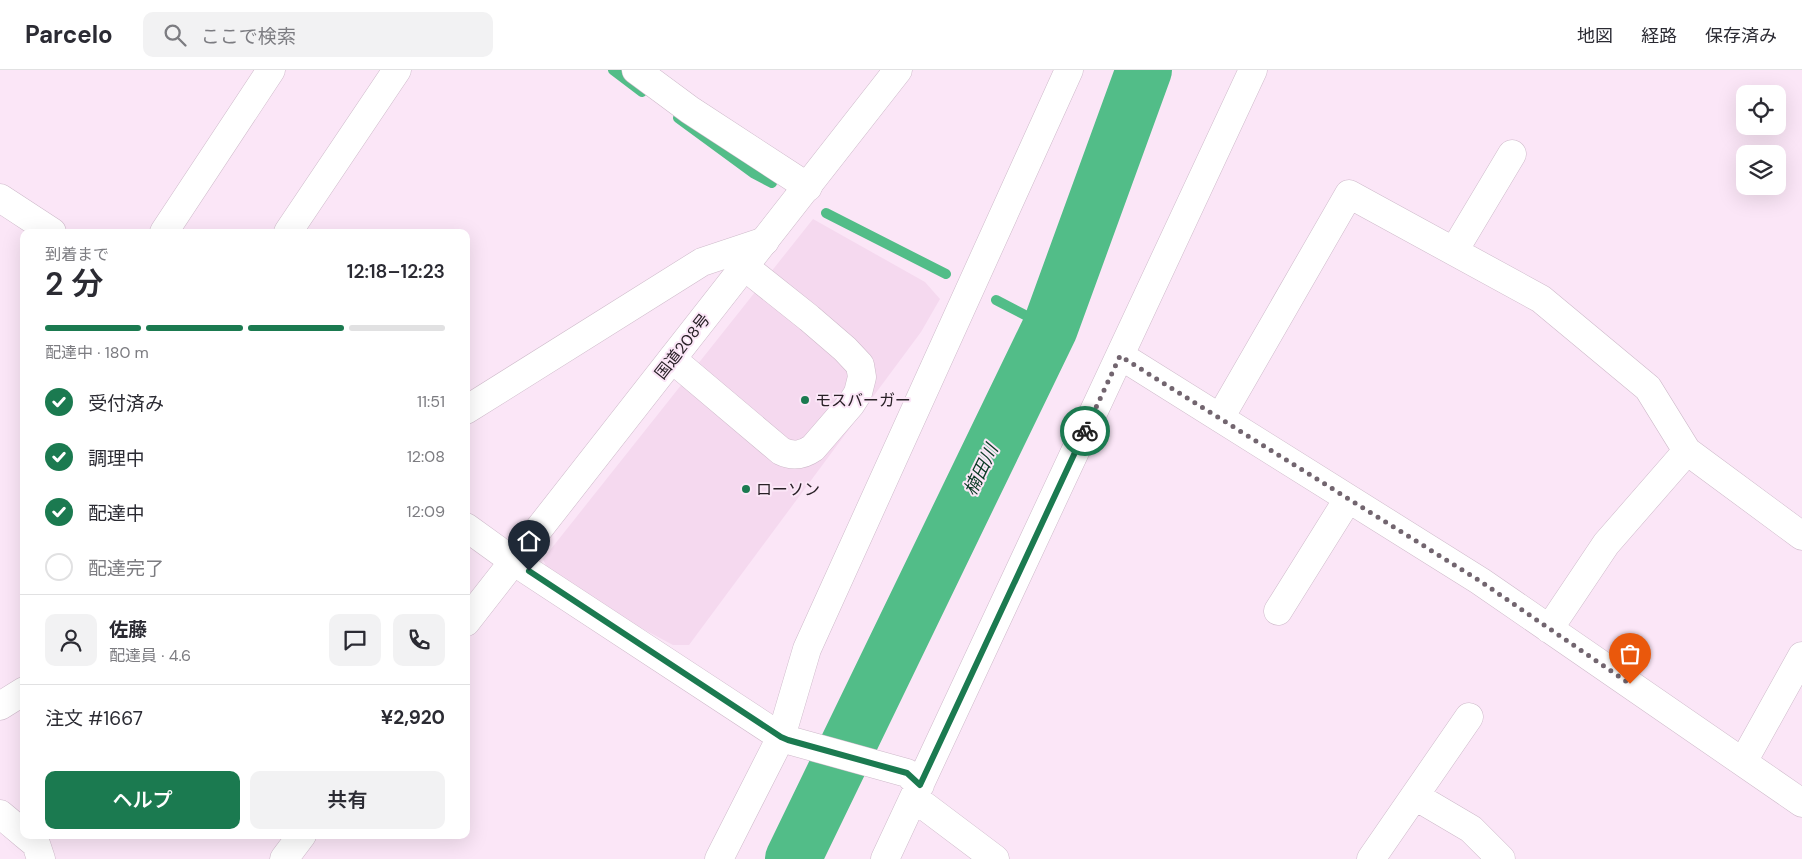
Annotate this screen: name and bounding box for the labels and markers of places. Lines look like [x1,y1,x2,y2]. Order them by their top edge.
place label: モスバーガー [815,390,911,411]
marker: モスバーガー [799,394,811,406]
place label: ローソン [756,479,820,500]
marker: ローソン [740,483,752,495]
pin [508,520,550,571]
pin [1609,633,1651,684]

